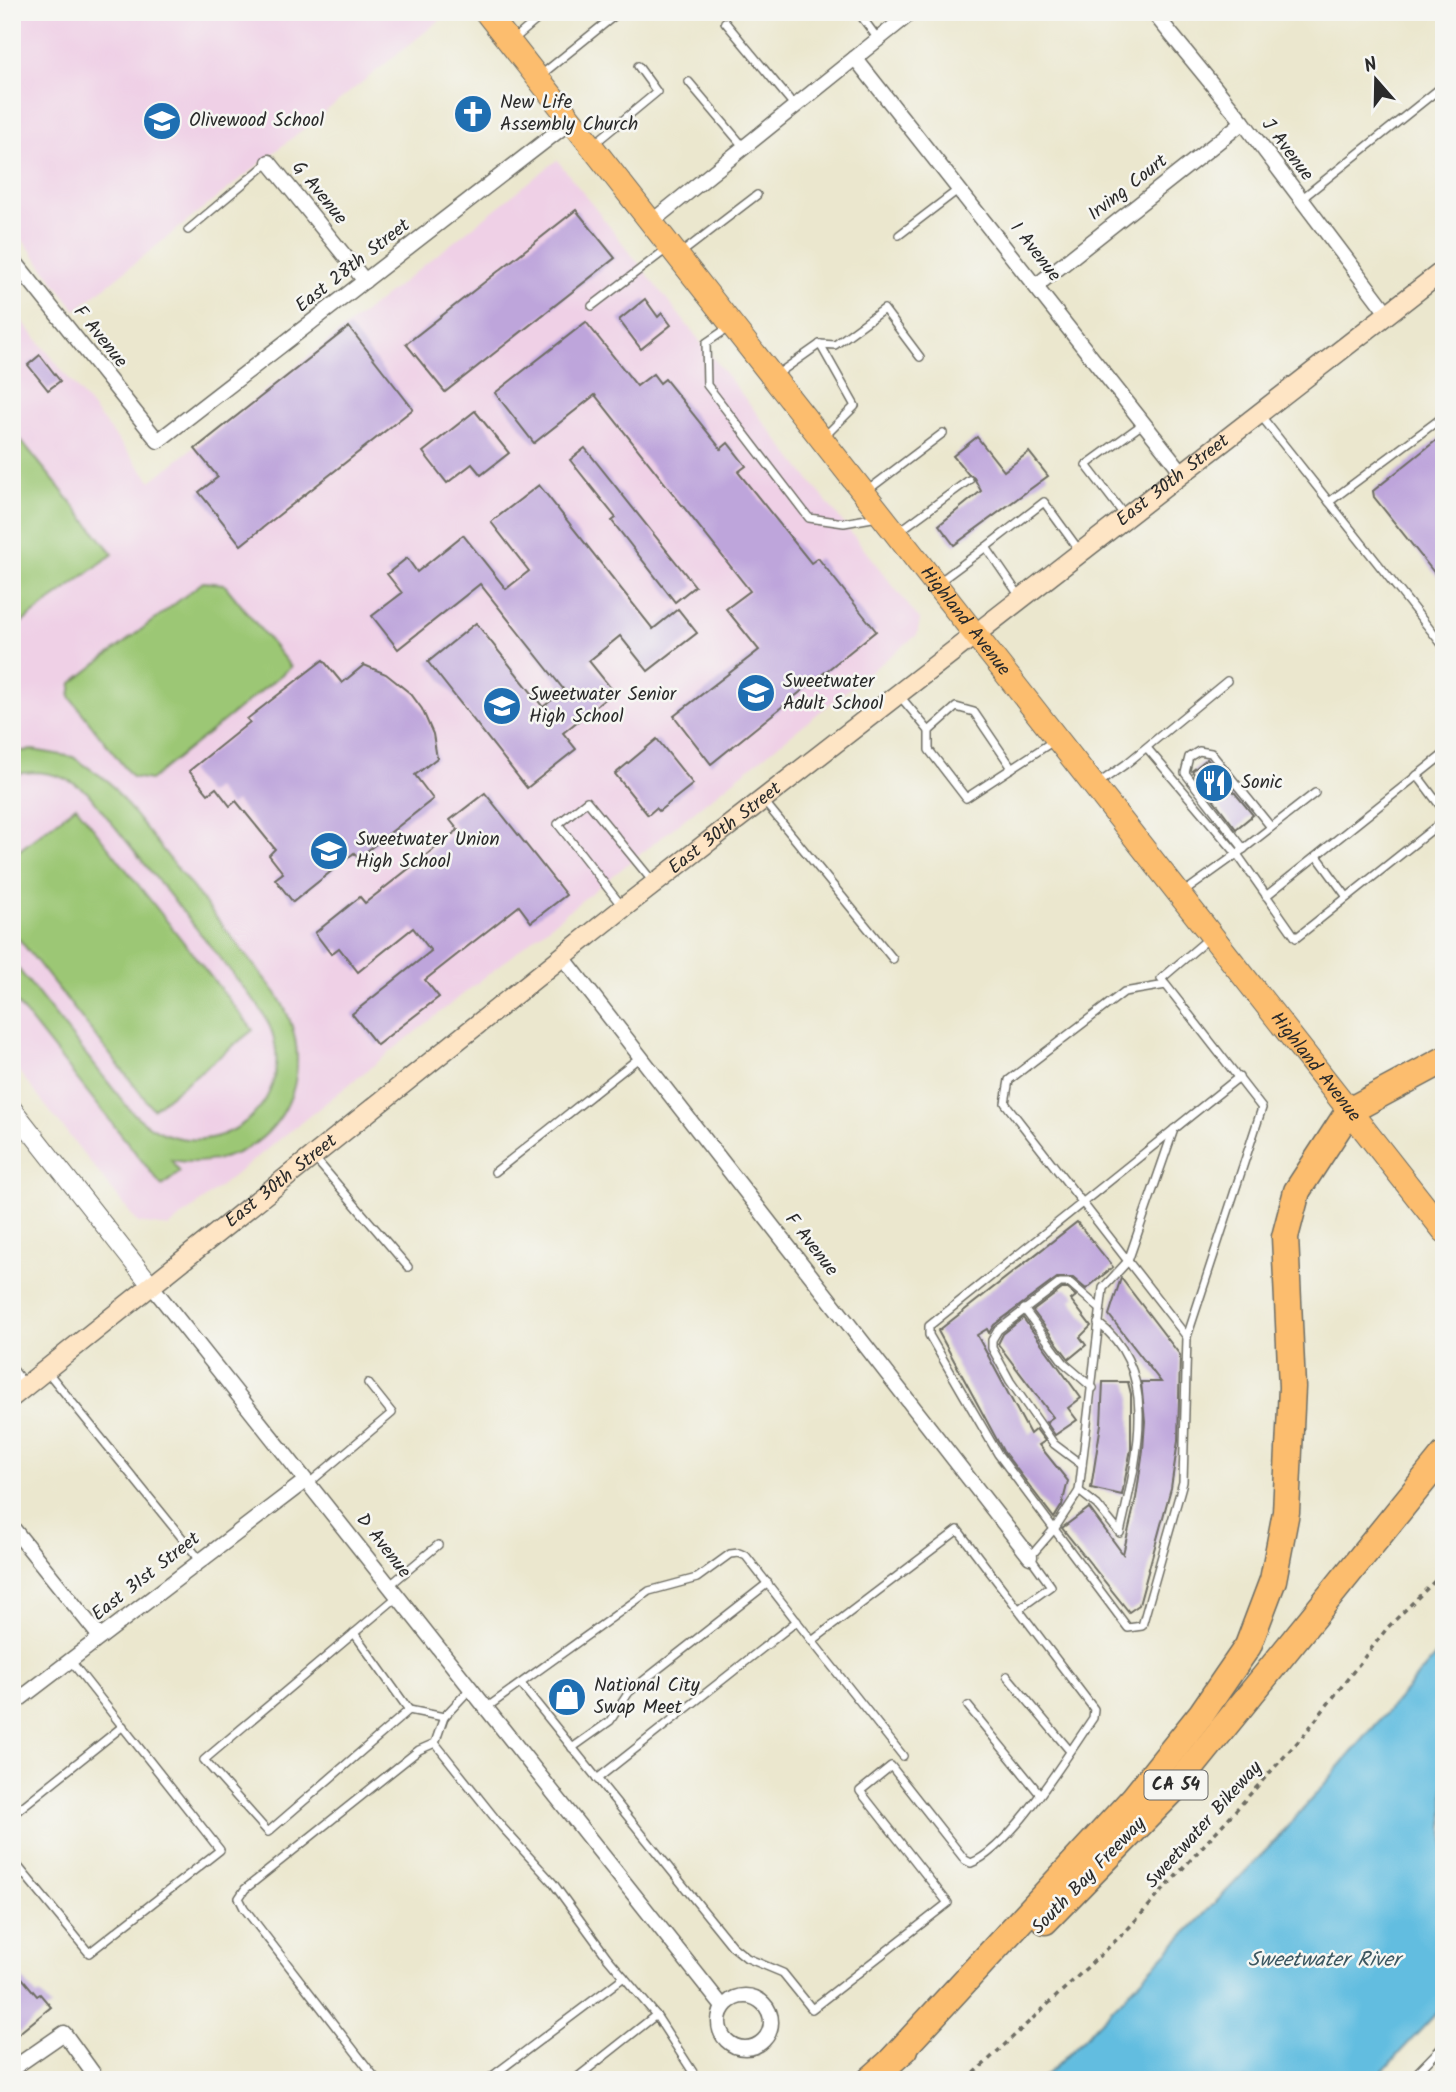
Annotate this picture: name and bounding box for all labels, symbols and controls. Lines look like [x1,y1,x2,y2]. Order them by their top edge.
north arrow [1340,46,1410,116]
text: N [1360,50,1382,82]
place label: New Life Assembly Church [500,88,638,140]
church icon: New Life Assembly Church [452,93,494,135]
school or university icon: Olivewood School [141,100,183,142]
place label: Olivewood School [189,106,324,136]
street label: J Avenue [1253,112,1321,188]
street label: Irving Court [1082,147,1175,229]
street label: G Avenue [284,154,355,232]
street label: East 28th Street [289,211,417,321]
street label: I Avenue [1002,215,1068,289]
street label: F Avenue [65,299,135,375]
street label: East 30th Street [1110,426,1237,535]
street label: Highland Avenue [912,560,1018,683]
place label: Sweetwater Adult School [783,667,884,719]
school or university icon: Sweetwater Adult School [735,672,777,714]
place label: Sweetwater Senior High School [529,680,678,732]
school or university icon: Sweetwater Senior High School [481,685,523,727]
restaurant icon: Sonic [1193,762,1235,804]
place label: Sonic [1241,768,1283,798]
street label: East 30th Street [662,774,789,882]
place label: Sweetwater Union High School [356,825,500,877]
school or university icon: Sweetwater Union High School [308,830,350,872]
street label: Highland Avenue [1262,1005,1368,1129]
street label: East 30th Street [219,1127,345,1236]
street label: F Avenue [777,1207,846,1284]
street label: D Avenue [348,1507,418,1585]
street label: East 31st Street [85,1524,207,1629]
place label: National City Swap Meet [594,1671,701,1723]
shop icon: National City Swap Meet [546,1676,588,1718]
street label: Sweetwater Bikeway [1138,1753,1271,1896]
road number: CA 54 [1144,1770,1208,1800]
street label: South Bay Freeway [1025,1809,1154,1942]
water label: Sweetwater River [1248,1944,1404,1977]

